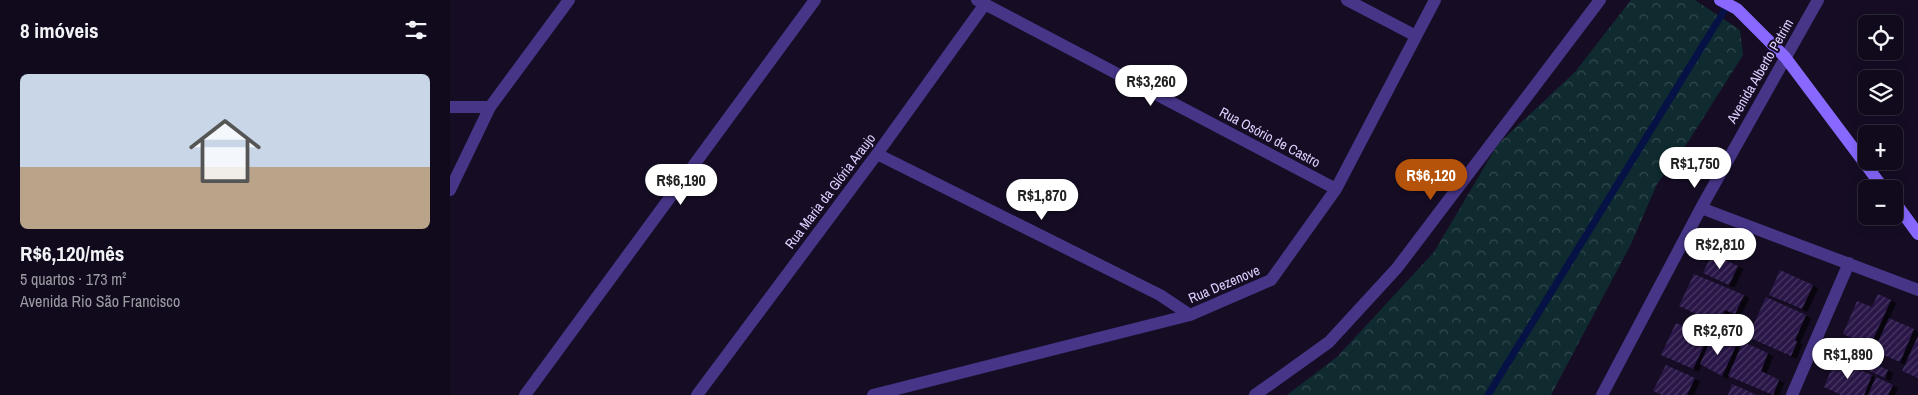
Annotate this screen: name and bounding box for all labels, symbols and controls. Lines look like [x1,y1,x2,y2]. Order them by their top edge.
street label: Avenida Alberto Petrim [1722,15,1797,127]
map controls [1858,15,1903,225]
button: locate [1858,15,1903,60]
text: 8 imóveis [20,16,99,45]
icon: filters [402,16,430,44]
pin: R$3,260 [1105,64,1197,107]
text: R$3,260 [1126,70,1176,92]
button: layers [1858,70,1903,115]
street label: Rua Osório de Castro [1216,103,1324,171]
icon: home [180,106,270,196]
button: + [1858,125,1903,170]
street label: Rua Maria da Glória Araujo [781,130,879,252]
pin: R$1,750 [1649,146,1741,189]
text: R$1,750 [1670,152,1720,174]
pin: R$6,120 [1385,158,1477,201]
pin: R$6,190 [635,164,727,206]
text: R$6,120 [1406,164,1456,186]
text: R$6,190 [656,169,706,191]
pin: R$1,870 [996,178,1088,221]
button: − [1858,180,1903,225]
text: R$1,870 [1017,184,1067,206]
pin: R$2,810 [1674,228,1766,270]
text: R$2,810 [1695,233,1745,255]
text: R$6,120/mês [20,239,124,268]
street label: Rua Dezenove [1186,261,1262,307]
text: 5 quartos · 173 m² [20,268,126,290]
text: Avenida Rio São Francisco [20,290,180,312]
pin: R$2,670 [1672,314,1764,356]
text: R$2,670 [1693,319,1743,341]
pin: R$1,890 [1802,338,1894,380]
text: R$1,890 [1823,343,1873,365]

